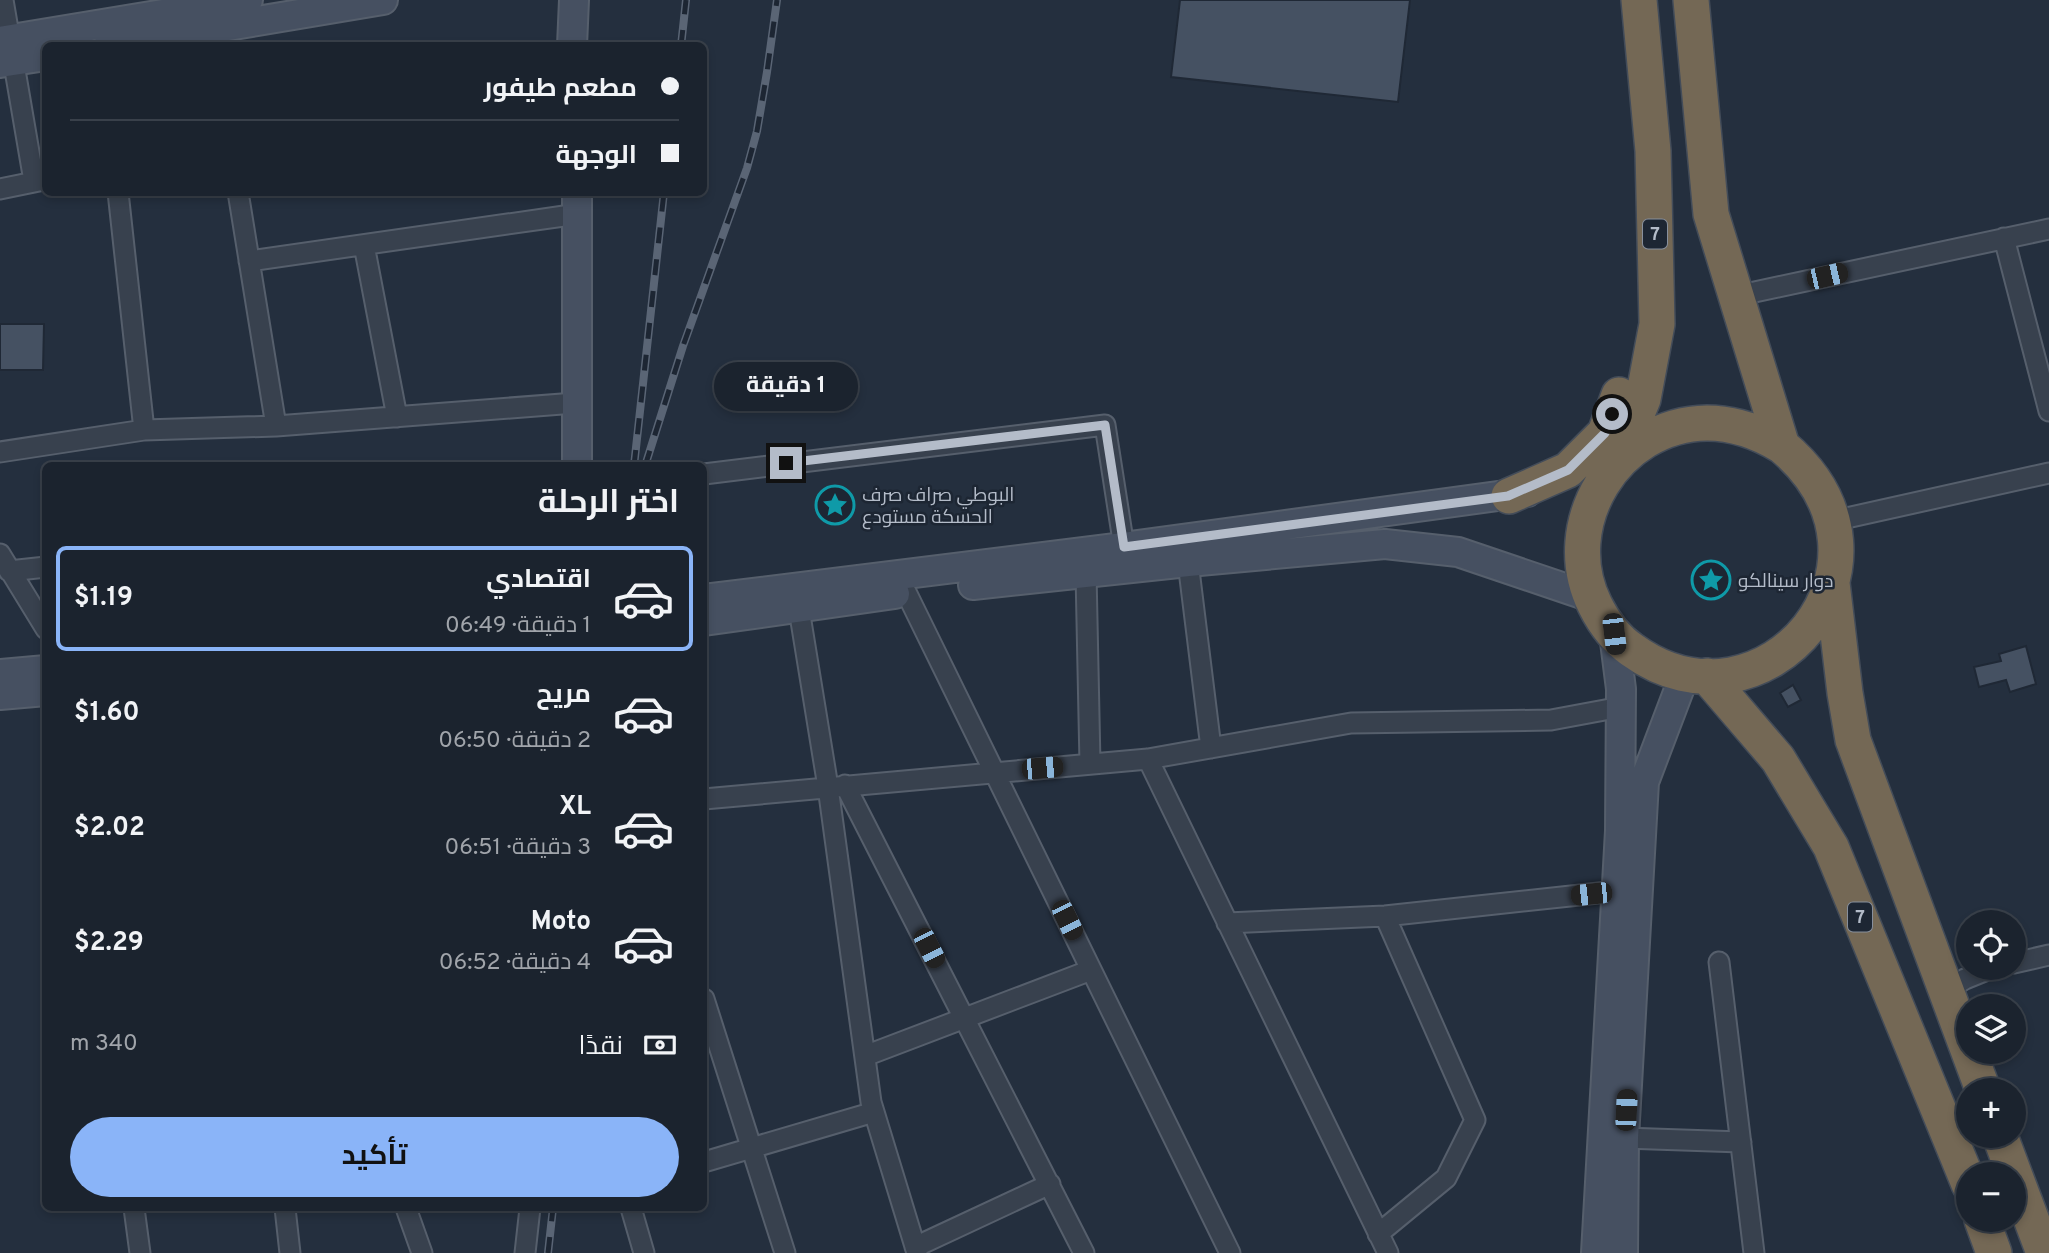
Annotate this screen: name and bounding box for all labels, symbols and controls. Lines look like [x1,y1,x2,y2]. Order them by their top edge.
text: مطعم طيفور [484,73,637,106]
text: الوجهة [556,140,637,173]
road number: 7 [1643,220,1667,248]
car [1805,261,1850,291]
callout: 1 دقيقة [714,362,858,410]
text: 1 دقيقة [746,372,826,401]
route start [1596,398,1628,430]
route end [770,447,802,479]
text: اختر الرحلة [538,484,679,524]
place icon: البوطي صراف صرف الحسكة مستودع [814,484,856,526]
place label: البوطي صراف صرف الحسكة مستودع [862,484,1014,530]
place icon: دوار سينالكو [1690,559,1732,601]
text: اقتصادي [486,564,591,597]
icon: car [612,567,675,630]
place label: دوار سينالكو [1738,570,1833,594]
text: $1.19 [74,582,133,615]
text: 1 دقيقة · 06:49 [445,612,591,641]
car [1602,612,1627,656]
text: مريح [536,679,591,712]
icon: car [612,682,675,745]
text: $1.60 [74,697,140,730]
text: 2 دقيقة · 06:50 [438,727,591,756]
car [1021,756,1064,780]
text: XL [559,791,591,824]
icon: car [612,797,675,860]
text: $2.02 [74,812,145,845]
text: 3 دقيقة · 06:51 [445,834,591,863]
car [1570,881,1613,907]
car [1049,897,1086,943]
road number: 7 [1848,902,1872,932]
text: Moto [531,906,591,939]
map controls [1956,910,2026,1232]
button: locate [1956,910,2026,980]
icon: car [612,912,675,975]
car [911,925,948,971]
text: $2.29 [74,927,144,960]
text: 4 دقيقة · 06:52 [439,949,591,978]
button: layers [1956,994,2026,1064]
icon: cash [641,1026,679,1064]
text: 340 m [70,1030,138,1059]
text: نقدًا [579,1031,623,1064]
button: + [1956,1078,2026,1148]
car [1615,1088,1638,1132]
button: تأكيد [70,1117,679,1197]
button: − [1956,1162,2026,1232]

